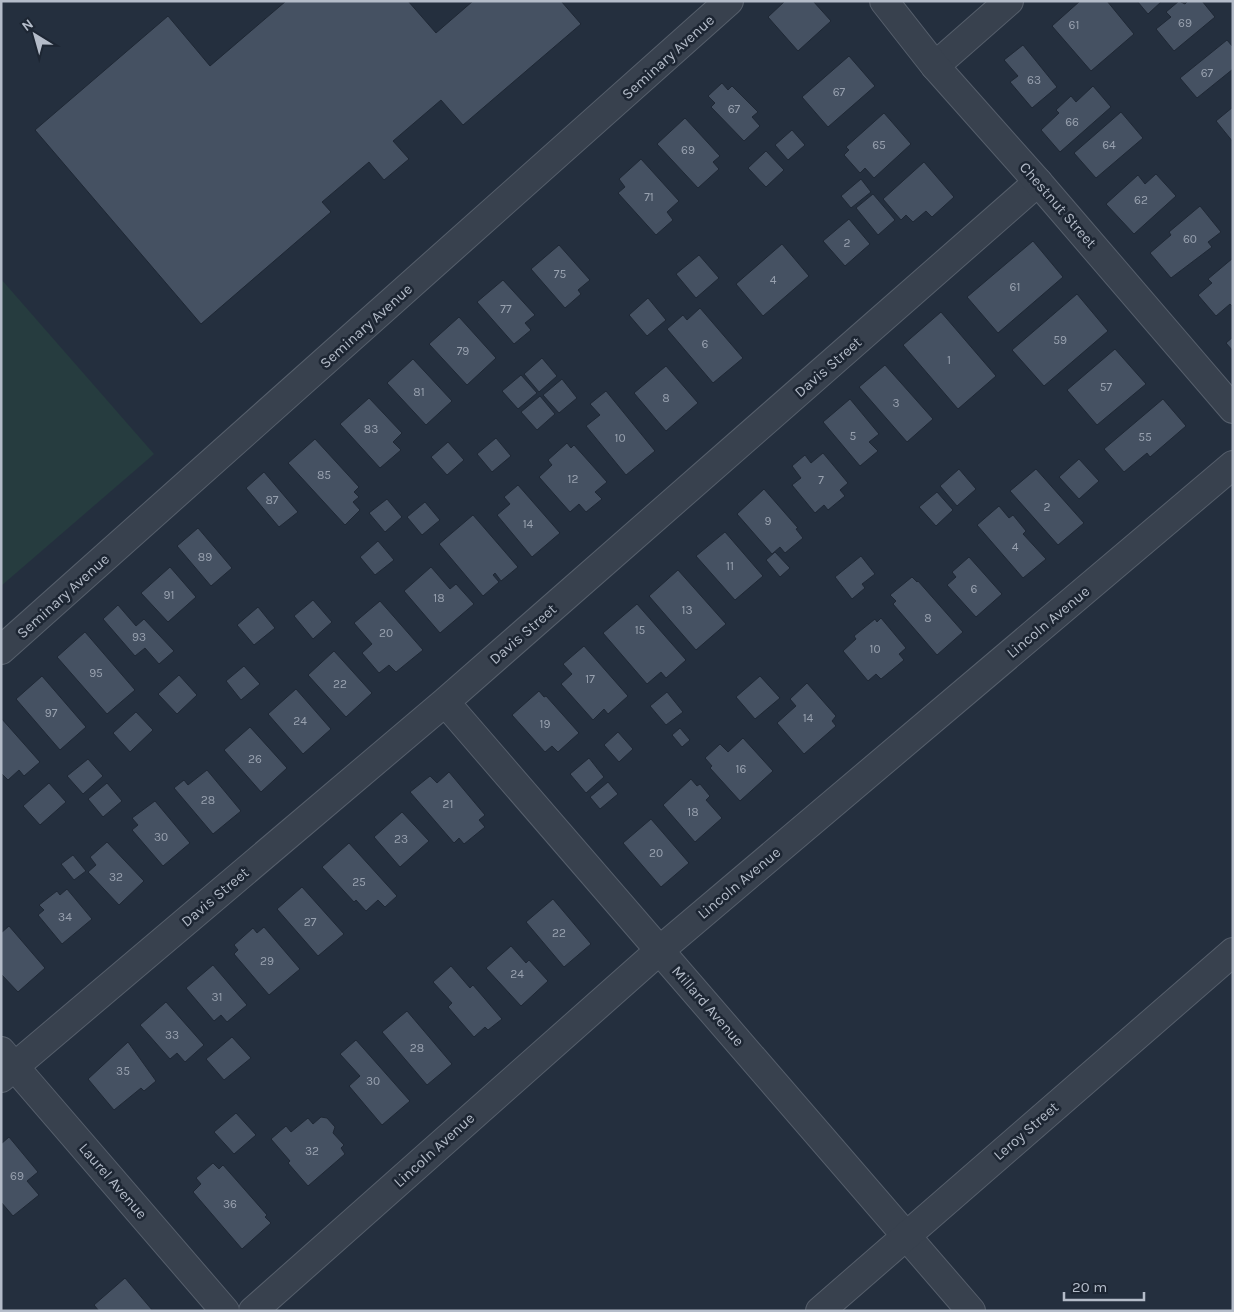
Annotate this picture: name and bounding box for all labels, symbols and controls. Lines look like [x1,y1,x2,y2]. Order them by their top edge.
north arrow [10,10,60,60]
street label: Seminary Avenue [618,11,718,103]
text: N [18,15,37,35]
house number: 69 [1178,16,1192,30]
house number: 61 [1069,18,1079,32]
house number: 67 [1201,66,1214,80]
house number: 63 [1027,73,1041,87]
house number: 67 [833,85,846,99]
house number: 67 [728,102,741,116]
house number: 66 [1065,115,1079,129]
house number: 65 [872,138,886,152]
house number: 64 [1102,138,1116,152]
house number: 69 [681,143,695,157]
street label: Chestnut Street [1016,158,1100,252]
house number: 71 [644,190,654,204]
house number: 62 [1134,193,1148,207]
house number: 60 [1183,232,1197,246]
house number: 2 [844,236,851,250]
house number: 75 [554,267,566,281]
house number: 4 [770,273,777,287]
street label: Seminary Avenue [316,280,416,372]
house number: 61 [1010,280,1020,294]
house number: 77 [500,302,512,316]
street label: Davis Street [791,333,865,401]
house number: 59 [1053,333,1067,347]
house number: 6 [702,337,709,351]
house number: 79 [457,344,469,358]
house number: 1 [947,353,951,367]
house number: 57 [1100,380,1113,394]
house number: 81 [413,385,425,399]
house number: 8 [662,391,670,405]
house number: 3 [892,396,900,410]
house number: 83 [364,422,378,436]
house number: 5 [850,429,857,443]
house number: 55 [1138,430,1152,444]
house number: 10 [614,431,626,445]
house number: 85 [317,468,331,482]
house number: 12 [568,472,579,486]
house number: 7 [818,473,824,487]
house number: 87 [265,493,279,507]
house number: 2 [1044,500,1051,514]
house number: 9 [765,514,772,528]
house number: 14 [523,517,534,531]
house number: 4 [1012,540,1019,554]
street label: Seminary Avenue [13,550,113,642]
house number: 89 [198,550,212,564]
house number: 11 [726,559,734,573]
house number: 6 [971,582,978,596]
street label: Lincoln Avenue [1003,582,1093,662]
house number: 91 [164,588,174,602]
house number: 18 [433,591,445,605]
street label: Davis Street [486,600,560,668]
house number: 13 [681,603,693,617]
house number: 8 [924,611,932,625]
house number: 15 [635,623,646,637]
house number: 20 [379,626,393,640]
house number: 93 [132,630,146,644]
house number: 10 [869,642,881,656]
house number: 95 [89,666,103,680]
house number: 17 [585,672,595,686]
house number: 22 [333,677,347,691]
house number: 97 [45,706,58,720]
house number: 14 [803,711,814,725]
house number: 24 [293,714,307,728]
house number: 19 [540,717,550,731]
house number: 26 [248,752,262,766]
house number: 16 [736,762,747,776]
house number: 28 [201,793,215,807]
house number: 21 [443,797,453,811]
house number: 18 [687,805,699,819]
house number: 30 [154,830,168,844]
house number: 23 [394,832,408,846]
street label: Lincoln Avenue [694,843,784,923]
house number: 20 [649,846,663,860]
street label: Davis Street [178,863,253,931]
house number: 32 [109,870,123,884]
house number: 25 [352,875,366,889]
house number: 34 [58,910,72,924]
house number: 27 [304,915,317,929]
house number: 22 [552,926,566,940]
house number: 29 [260,954,274,968]
street label: Millard Avenue [668,962,748,1050]
house number: 24 [510,967,524,981]
house number: 31 [211,990,223,1004]
house number: 33 [165,1028,179,1042]
house number: 28 [410,1041,424,1055]
house number: 35 [116,1064,130,1078]
house number: 30 [366,1074,380,1088]
street label: Leroy Street [990,1098,1062,1164]
street label: Lincoln Avenue [390,1109,478,1191]
street label: Laurel Avenue [75,1139,151,1223]
house number: 32 [305,1144,319,1158]
house number: 69 [10,1169,24,1183]
house number: 36 [223,1197,237,1211]
scale bar [1064,1270,1144,1302]
text: 20 m [1072,1278,1107,1296]

